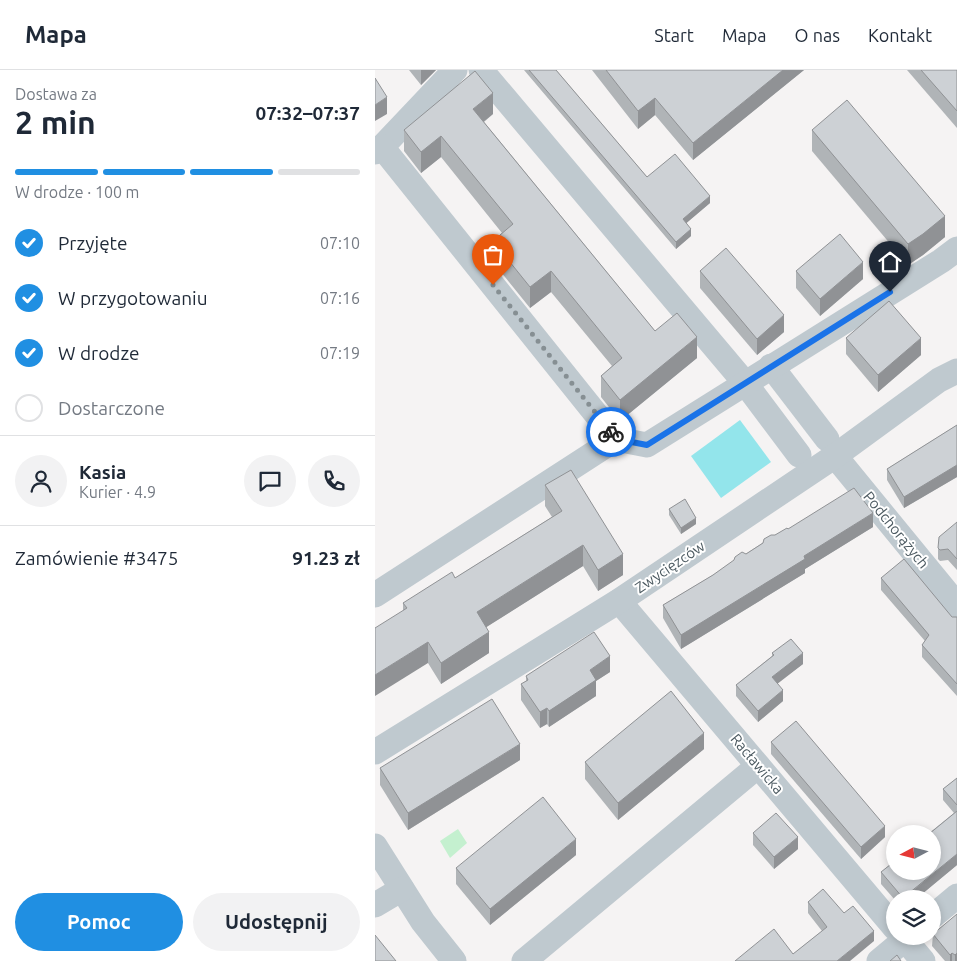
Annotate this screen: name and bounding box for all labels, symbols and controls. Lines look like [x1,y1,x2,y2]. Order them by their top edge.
text: Mapa [25,21,87,48]
text: Start [654,25,694,45]
text: Mapa [722,25,767,45]
text: O nas [795,25,840,45]
text: Kontakt [868,25,932,45]
text: Dostawa za [15,85,97,103]
text: 07:32–07:37 [255,102,360,124]
text: 2 min [15,104,96,140]
text: W drodze · 100 m [15,183,139,201]
icon: check [15,229,43,257]
text: Przyjęte [58,232,128,254]
text: 07:10 [320,234,360,252]
pin [472,234,514,285]
icon: bag [479,241,507,269]
pin [869,241,911,292]
icon: home [876,248,904,276]
icon: check [15,284,43,312]
text: W przygotowaniu [58,287,208,309]
text: 07:16 [320,289,360,307]
icon: check [15,339,43,367]
text: W drodze [58,342,140,364]
text: 07:19 [320,344,360,362]
text: Dostarczone [58,397,165,419]
courier [586,407,636,457]
icon: bike [597,418,625,446]
button: person [15,455,67,507]
button: chat [244,455,296,507]
button: phone [308,455,360,507]
text: Kasia [79,461,126,483]
text: Kurier · 4.9 [79,483,156,501]
street label: Podchorążych [860,488,932,571]
street label: Zwycięzców [632,537,708,596]
text: Zamówienie #3475 [15,547,179,569]
text: 91.23 zł [292,547,360,569]
street label: Racławicka [727,730,787,797]
north arrow [886,825,941,880]
map controls [886,825,941,945]
button: layers [886,890,941,945]
button: Pomoc [15,893,183,951]
button: Udostępnij [193,893,360,951]

